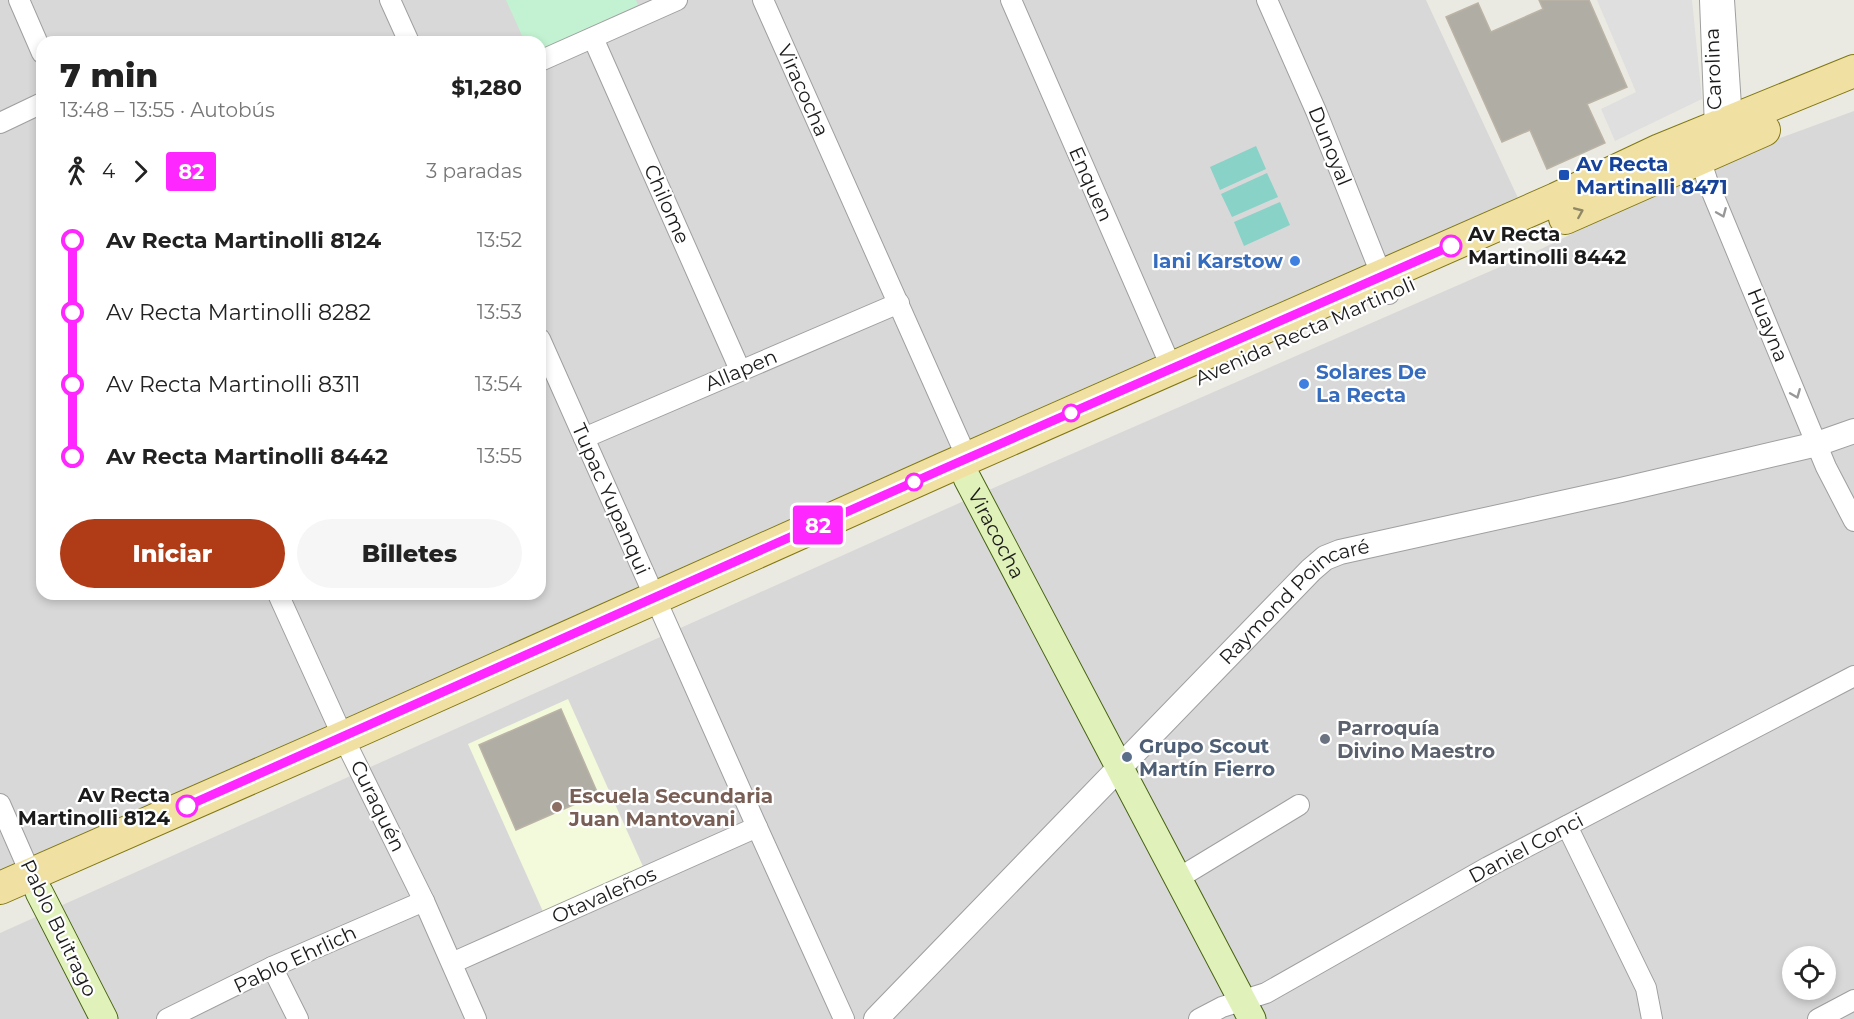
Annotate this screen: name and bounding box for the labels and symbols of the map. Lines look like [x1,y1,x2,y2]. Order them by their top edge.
street label: Carolina [1700,27,1726,111]
street label: Viracocha [772,41,834,140]
street label: Dunoyal [1303,103,1357,189]
street label: Enquen [1064,143,1118,225]
place label: Av Recta Martinalli 8471 [1575,152,1728,199]
street label: Chilome [639,161,695,247]
marker: Av Recta Martinalli 8471 [1557,168,1571,182]
one-way arrow [1572,207,1583,219]
one-way arrow [1715,207,1727,218]
place label: Av Recta Martinolli 8442 [1467,222,1627,269]
marker: Av Recta Martinolli 8442 [1440,235,1462,257]
place label: Iani Karstow [1153,249,1283,273]
marker: Iani Karstow [1288,254,1302,268]
street label: Avenida Recta Martinoli [1191,272,1419,390]
street label: Huayna [1742,285,1794,365]
street label: Allapen [701,344,781,396]
place label: Solares De La Recta [1316,360,1427,407]
marker: Solares De La Recta [1297,377,1311,391]
one-way arrow [1789,387,1801,398]
unlabelled marker [1062,404,1080,422]
street label: Tupac Yupanqui [567,420,655,578]
unlabelled marker [905,473,923,491]
street label: Viracocha [963,485,1030,583]
line badge: 82 [791,506,845,544]
street label: Raymond Poincaré [1214,534,1372,669]
place label: Parroquía Divino Maestro [1337,716,1495,763]
marker: Parroquía Divino Maestro [1318,732,1332,746]
place label: Grupo Scout Martín Fierro [1139,734,1275,781]
marker: Grupo Scout Martín Fierro [1120,750,1134,764]
street label: Curaquén [346,756,410,856]
place label: Av Recta Martinolli 8124 [18,783,170,830]
place label: Escuela Secundaria Juan Mantovani [568,784,773,831]
marker: Av Recta Martinolli 8124 [176,795,198,817]
marker: Escuela Secundaria Juan Mantovani [550,800,564,814]
street label: Daniel Conci [1465,808,1587,888]
street label: Pablo Buitrago [15,855,103,1001]
street label: Otavaleños [548,861,660,929]
street label: Pablo Ehrlich [230,920,360,998]

